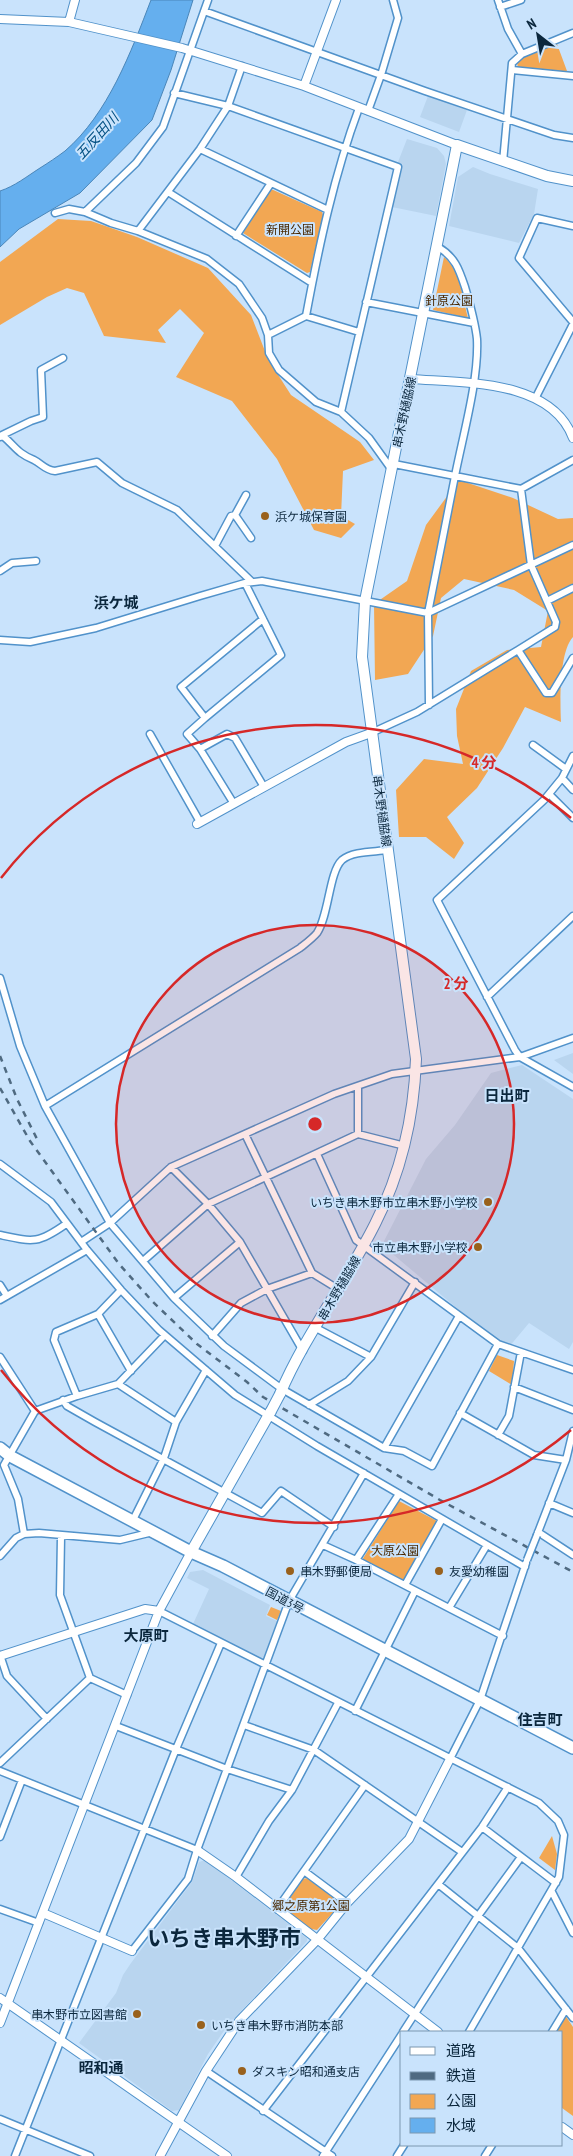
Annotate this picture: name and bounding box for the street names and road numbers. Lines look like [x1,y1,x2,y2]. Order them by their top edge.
street label: 串木野樋脇線 [389,375,419,449]
street label: 串木野樋脇線 [370,774,394,848]
street label: 串木野樋脇線 [315,1253,363,1323]
street label: 国道3号 [263,1584,307,1616]

